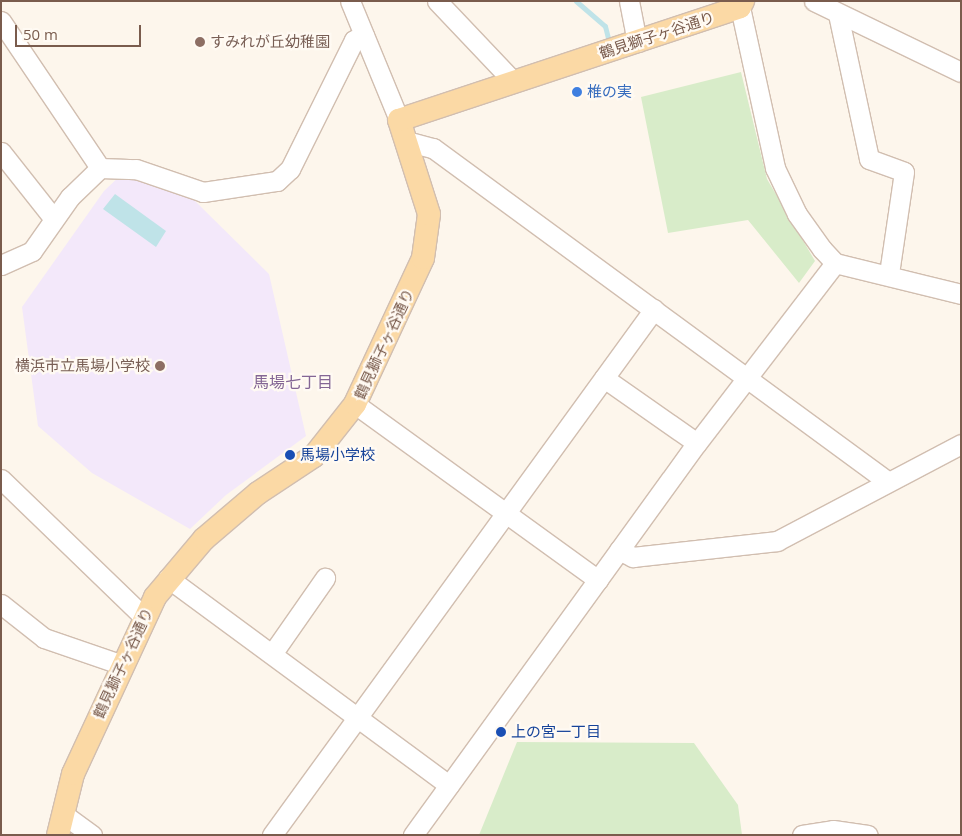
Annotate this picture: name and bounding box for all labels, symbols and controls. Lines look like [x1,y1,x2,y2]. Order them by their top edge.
street label: 鶴見獅子ヶ谷通り [597,8,717,62]
scale bar [18,15,144,47]
text: 50 m [23,24,58,44]
place label: すみれが丘幼稚園 [210,33,330,51]
marker: すみれが丘幼稚園 [194,36,206,48]
place label: 椎の実 [587,83,632,101]
marker: 椎の実 [571,86,583,98]
street label: 鶴見獅子ヶ谷通り [350,286,418,402]
place label: 横浜市立馬場小学校 [15,357,150,375]
marker: 横浜市立馬場小学校 [154,360,166,372]
district label: 馬場七丁目 [253,372,333,392]
place label: 馬場小学校 [300,446,375,464]
marker: 馬場小学校 [284,449,296,461]
street label: 鶴見獅子ヶ谷通り [89,605,157,721]
place label: 上の宮一丁目 [511,723,601,741]
marker: 上の宮一丁目 [495,726,507,738]

